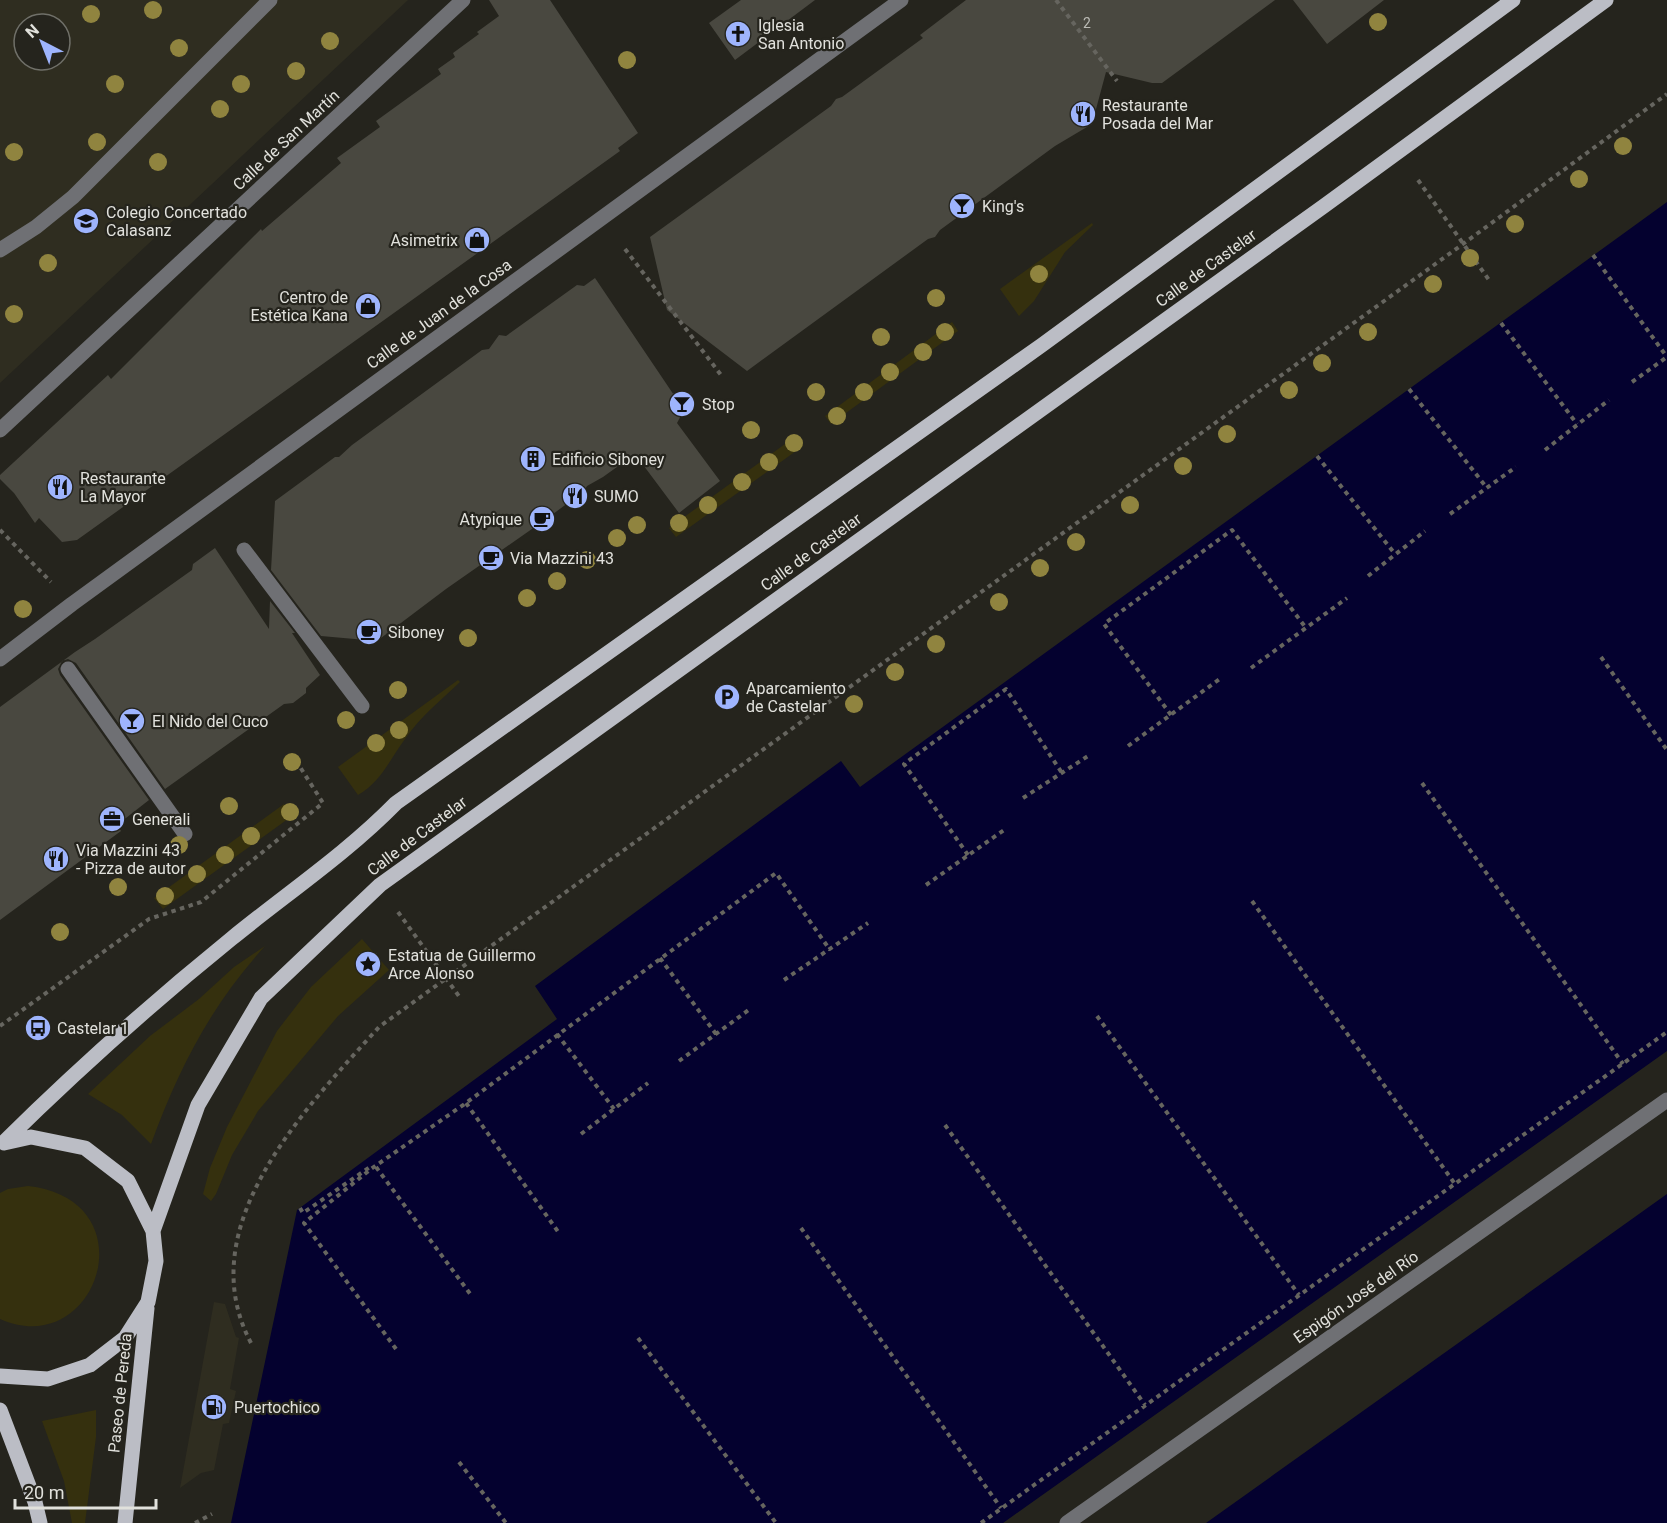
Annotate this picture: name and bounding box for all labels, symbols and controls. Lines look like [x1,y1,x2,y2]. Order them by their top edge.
north arrow [12,12,72,72]
house number: 2 [1083,15,1091,31]
place label: Iglesia San Antonio [758,16,844,53]
church icon: Iglesia San Antonio [723,19,753,49]
text: N [22,20,43,42]
street label: Calle de San Martín [229,86,343,194]
place label: Restaurante Posada del Mar [1102,96,1214,133]
restaurant icon: Restaurante Posada del Mar [1068,99,1098,129]
bar icon: King's [947,191,977,221]
place label: King's [982,197,1024,216]
place label: Colegio Concertado Calasanz [106,203,247,240]
school or university icon: Colegio Concertado Calasanz [71,206,101,236]
shop icon: Asimetrix [462,225,492,255]
street label: Calle de Castelar [1152,225,1261,311]
place label: Asimetrix [390,231,458,250]
street label: Calle de Juan de la Cosa [363,255,515,373]
place label: Centro de Estética Kana [250,288,348,325]
shop icon: Centro de Estética Kana [353,291,383,321]
bar icon: Stop [667,389,697,419]
place label: Stop [702,395,735,414]
building icon: Edificio Siboney [518,444,548,474]
place label: Edificio Siboney [552,450,665,469]
place label: Restaurante La Mayor [80,469,166,506]
restaurant icon: Restaurante La Mayor [45,472,75,502]
restaurant icon: SUMO [560,481,590,511]
place label: SUMO [594,487,639,506]
cafe icon: Atypique [527,504,557,534]
street label: Calle de Castelar [757,509,866,595]
place label: Atypique [460,510,522,529]
cafe icon: Via Mazzini 43 [476,543,506,573]
place label: Via Mazzini 43 [510,549,614,568]
cafe icon: Siboney [354,617,384,647]
place label: Siboney [388,623,445,642]
place label: Aparcamiento de Castelar [746,679,846,716]
parking icon: Aparcamiento de Castelar [712,682,742,712]
bar icon: El Nido del Cuco [117,706,147,736]
place label: El Nido del Cuco [152,712,268,731]
street label: Calle de Castelar [363,792,471,880]
office icon: Generali [97,804,127,834]
place label: Generali [132,810,190,829]
place label: Via Mazzini 43 - Pizza de autor [76,841,186,878]
restaurant icon: Via Mazzini 43 - Pizza de autor [41,844,71,874]
place label: Estatua de Guillermo Arce Alonso [388,946,536,983]
place icon: Estatua de Guillermo Arce Alonso [353,949,383,979]
bus stop icon: Castelar 1 [23,1013,53,1043]
place label: Castelar 1 [57,1019,129,1038]
street label: Espigón José del Río [1290,1247,1422,1347]
street label: Paseo de Pereda [104,1332,136,1454]
fuel station icon: Puertochico [199,1392,229,1422]
place label: Puertochico [234,1398,320,1417]
scale bar [15,1472,156,1510]
text: 20 m [24,1482,64,1503]

